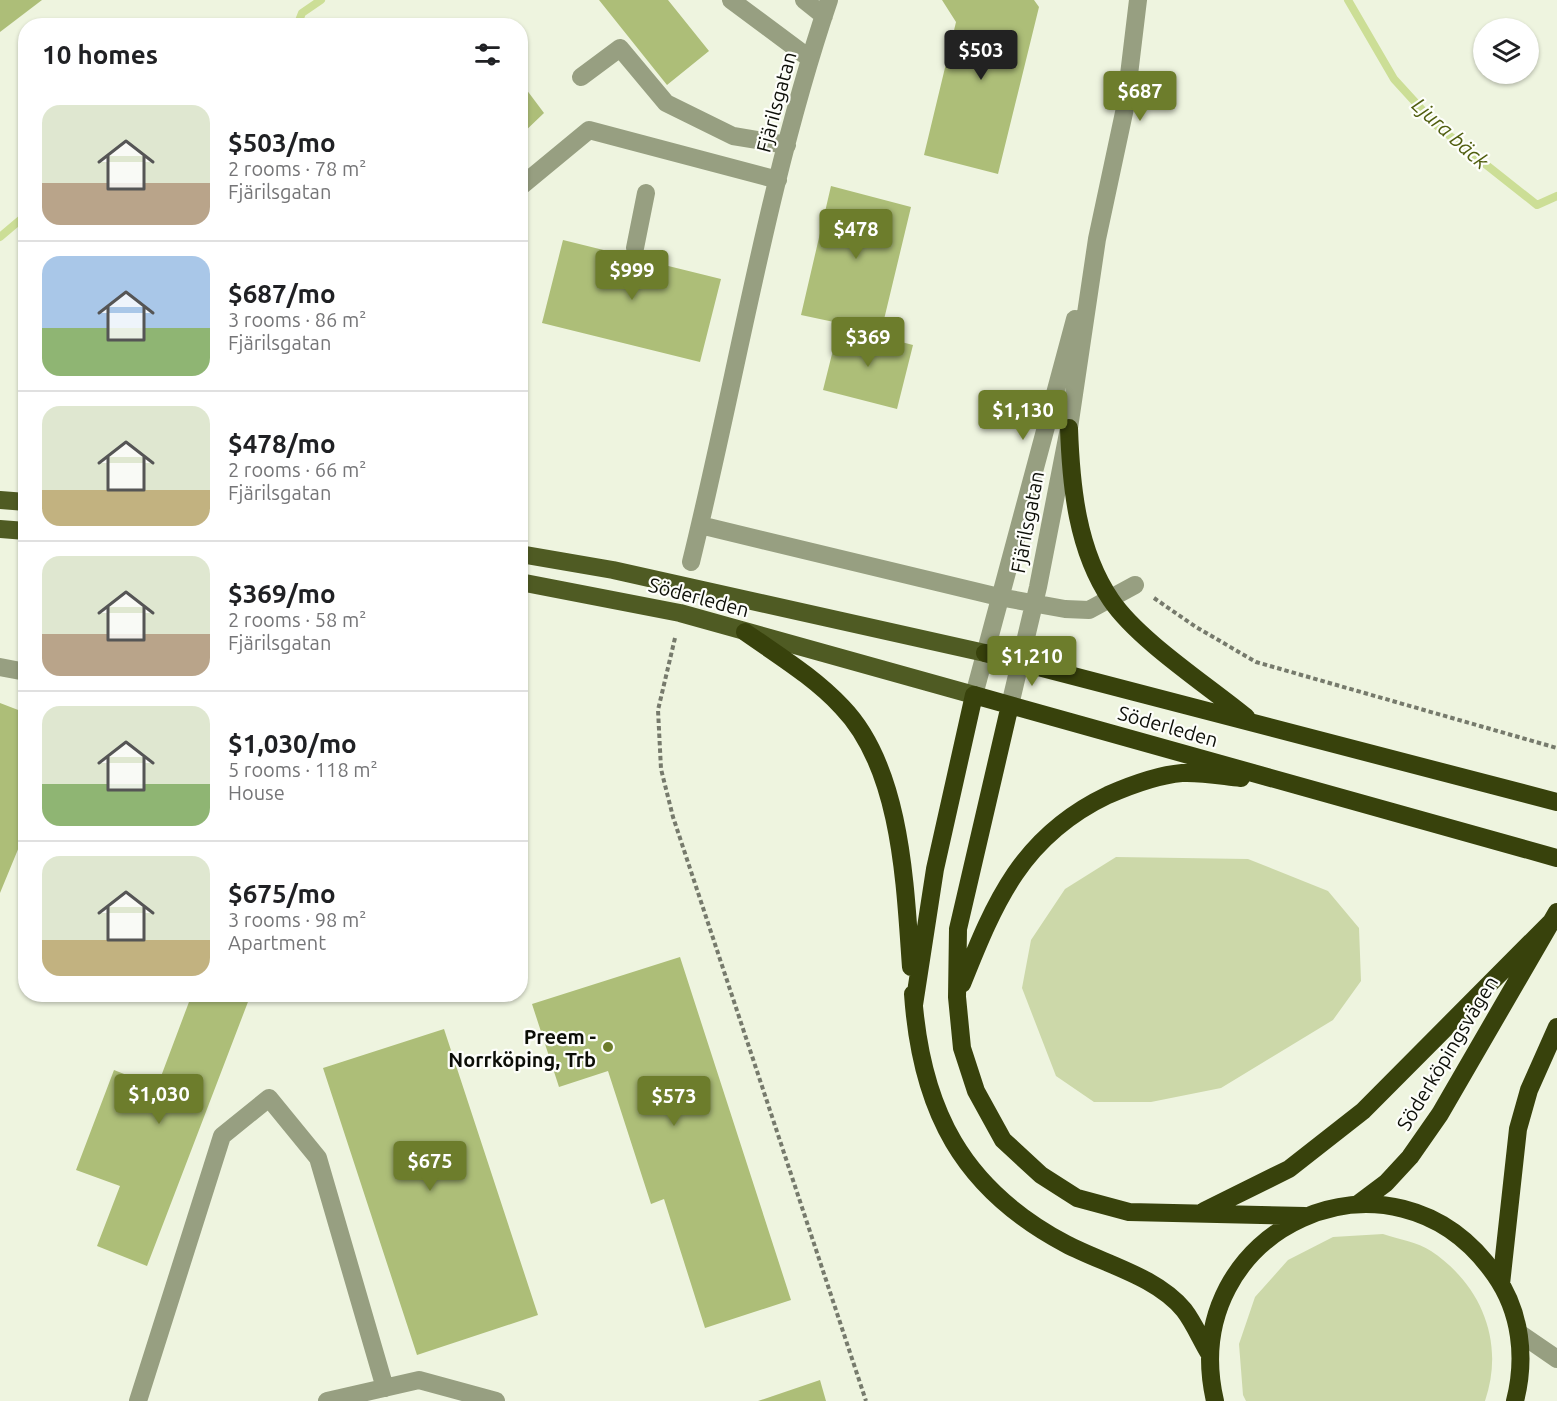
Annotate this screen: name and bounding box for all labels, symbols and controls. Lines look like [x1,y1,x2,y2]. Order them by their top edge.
map controls [1473,18,1539,84]
button: layers [1473,18,1539,84]
pin: $503 [945,30,1017,81]
icon: filters [471,38,504,71]
text: $503 [958,38,1004,61]
text: 10 homes [42,40,158,69]
street label: Fjärilsgatan [752,49,800,155]
pin: $687 [1104,71,1176,122]
text: $687 [1117,79,1163,102]
water label: Ljura bäck [1408,92,1494,174]
text: $503/mo [228,128,336,157]
icon: home [90,129,162,201]
text: 2 rooms · 78 m² [228,157,366,180]
text: Fjärilsgatan [228,180,331,203]
pin: $478 [820,209,892,260]
text: $478 [833,217,879,240]
pin: $999 [596,250,668,301]
text: $999 [609,258,655,281]
text: $687/mo [228,279,336,308]
icon: home [90,280,162,352]
text: 3 rooms · 86 m² [228,308,366,331]
pin: $369 [832,317,904,368]
text: $369 [845,325,891,348]
text: Fjärilsgatan [228,331,331,354]
pin: $1,130 [974,390,1072,441]
text: $1,130 [992,398,1054,421]
text: $478/mo [228,429,336,458]
icon: home [90,430,162,502]
text: 2 rooms · 66 m² [228,458,366,481]
street label: Fjärilsgatan [1006,469,1048,575]
text: Fjärilsgatan [228,481,331,504]
street label: Söderleden [646,573,752,621]
text: $369/mo [228,579,336,608]
icon: home [90,580,162,652]
text: 2 rooms · 58 m² [228,608,366,631]
text: Fjärilsgatan [228,631,331,654]
pin: $1,210 [983,636,1081,687]
text: $1,210 [1001,644,1063,667]
street label: Söderleden [1115,701,1221,751]
text: $1,030/mo [228,729,357,758]
icon: home [90,730,162,802]
text: 5 rooms · 118 m² [228,758,378,781]
text: House [228,781,285,804]
text: $675/mo [228,879,336,908]
icon: home [90,880,162,952]
text: 3 rooms · 98 m² [228,908,366,931]
text: Apartment [228,931,326,954]
street label: Söderköpingsvägen [1392,972,1502,1134]
place label: Preem - Norrköping, Trb [448,1025,596,1071]
marker: Preem - Norrköping, Trb [601,1040,615,1054]
pin: $1,030 [110,1074,208,1125]
pin: $573 [638,1076,710,1127]
text: $1,030 [128,1082,190,1105]
text: $573 [651,1084,697,1107]
pin: $675 [394,1141,466,1192]
text: $675 [407,1149,453,1172]

